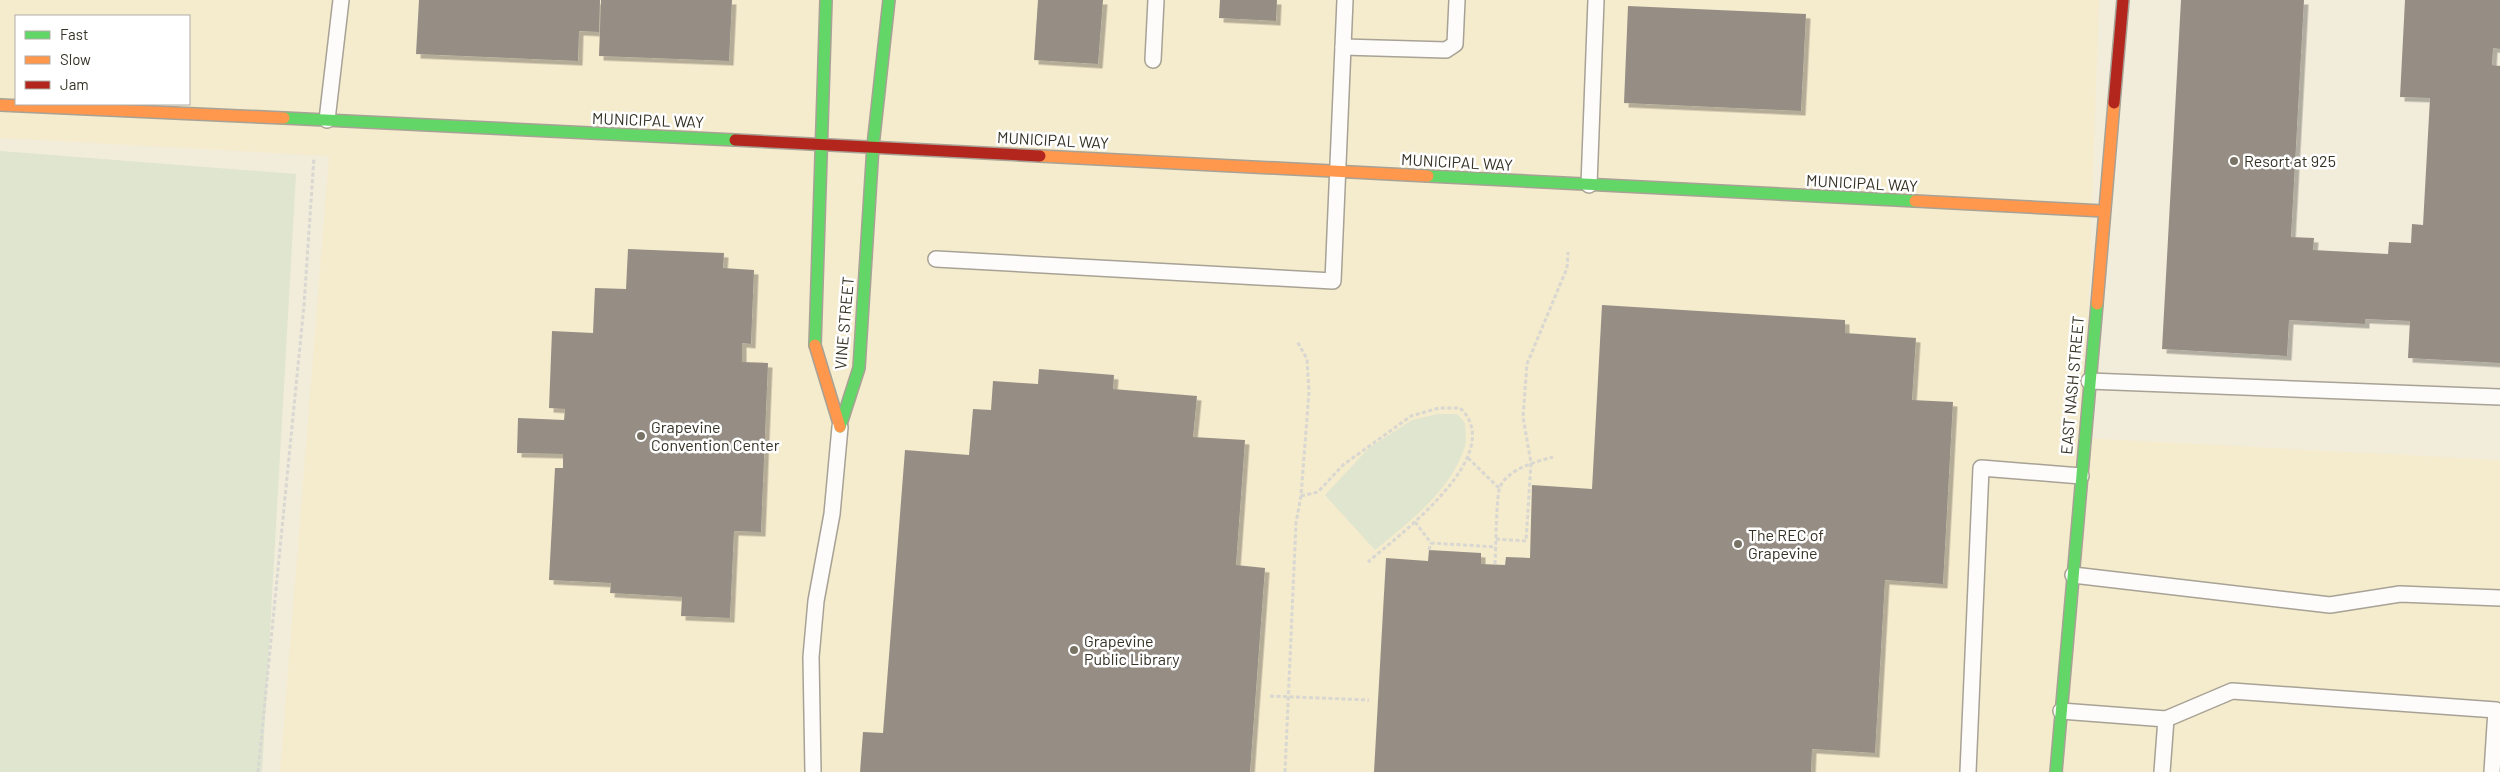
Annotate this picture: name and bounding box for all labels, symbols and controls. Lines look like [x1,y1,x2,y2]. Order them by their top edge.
legend [15,15,190,105]
text: Fast [60,25,88,43]
text: Slow [60,50,91,68]
text: Jam [60,75,89,93]
street label: MUNICIPAL WAY [592,108,704,131]
street label: MUNICIPAL WAY [997,127,1109,152]
street label: MUNICIPAL WAY [1401,149,1513,174]
place label: Resort at 925 [2244,151,2336,170]
marker: Resort at 925 [2228,155,2240,167]
street label: MUNICIPAL WAY [1806,170,1918,195]
street label: VINE STREET [830,276,857,370]
street label: EAST NASH STREET [2056,315,2087,455]
place label: Grapevine Convention Center [651,417,780,454]
marker: Grapevine Convention Center [635,430,647,442]
place label: The REC of Grapevine [1748,525,1824,562]
marker: The REC of Grapevine [1732,538,1744,550]
place label: Grapevine Public Library [1084,631,1180,668]
marker: Grapevine Public Library [1068,644,1080,656]

